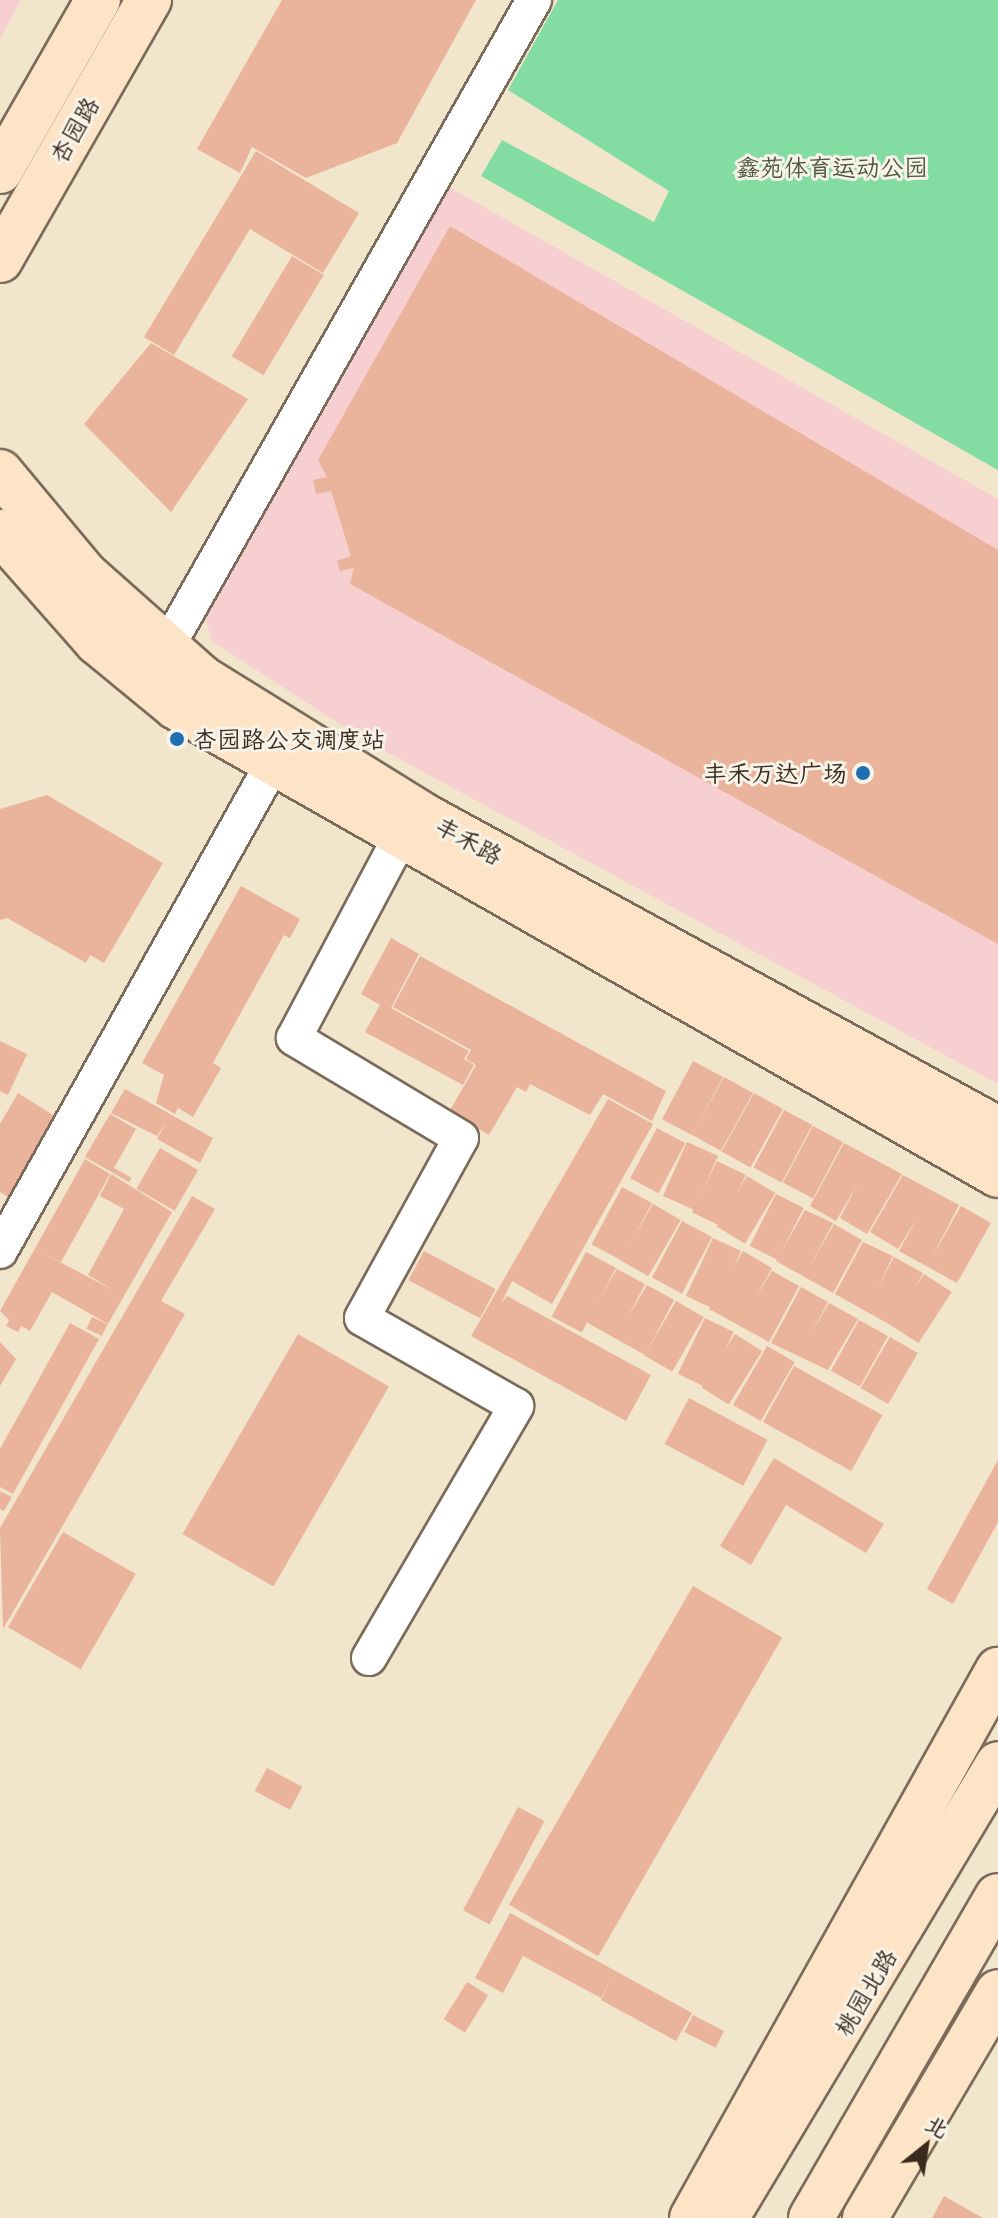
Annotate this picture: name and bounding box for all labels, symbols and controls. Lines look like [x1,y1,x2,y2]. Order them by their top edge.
street label: 杏园路 [44,92,104,168]
park label: 鑫苑体育运动公园 [736,153,928,181]
place label: 杏园路公交调度站 [193,725,385,753]
marker: 杏园路公交调度站 [168,730,186,748]
place label: 丰禾万达广场 [703,759,847,787]
marker: 丰禾万达广场 [854,764,872,782]
street label: 丰禾路 [431,810,507,870]
street label: 桃园北路 [828,1943,902,2041]
text: 北 [920,2105,956,2145]
north arrow [886,2106,966,2186]

